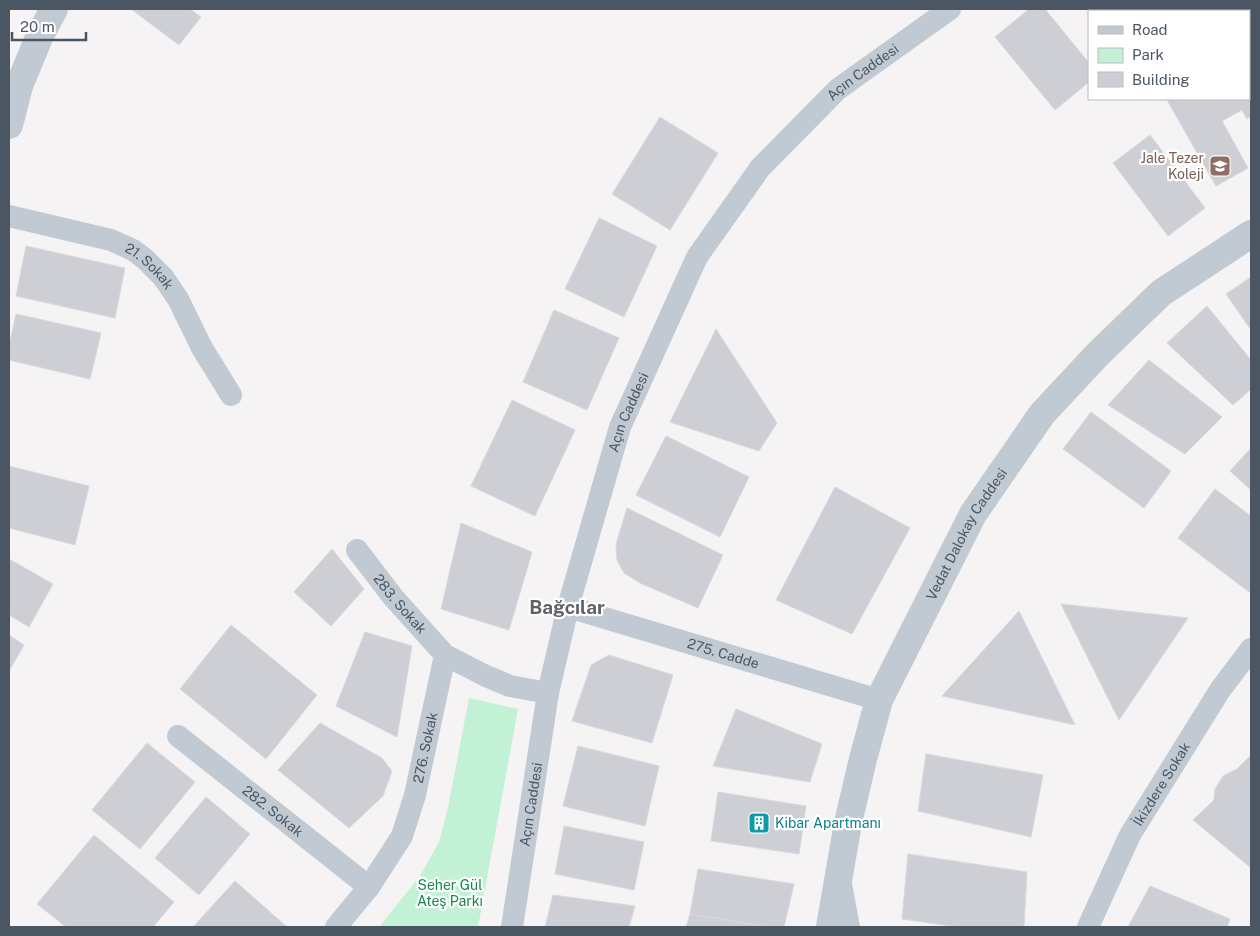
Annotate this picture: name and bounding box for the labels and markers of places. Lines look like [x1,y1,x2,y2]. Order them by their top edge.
place label: Jale Tezer Koleji [1140,150,1204,182]
school or university icon: Jale Tezer Koleji [1208,154,1232,178]
building icon: Kibar Apartmanı [747,811,771,835]
place label: Kibar Apartmanı [775,815,881,831]

